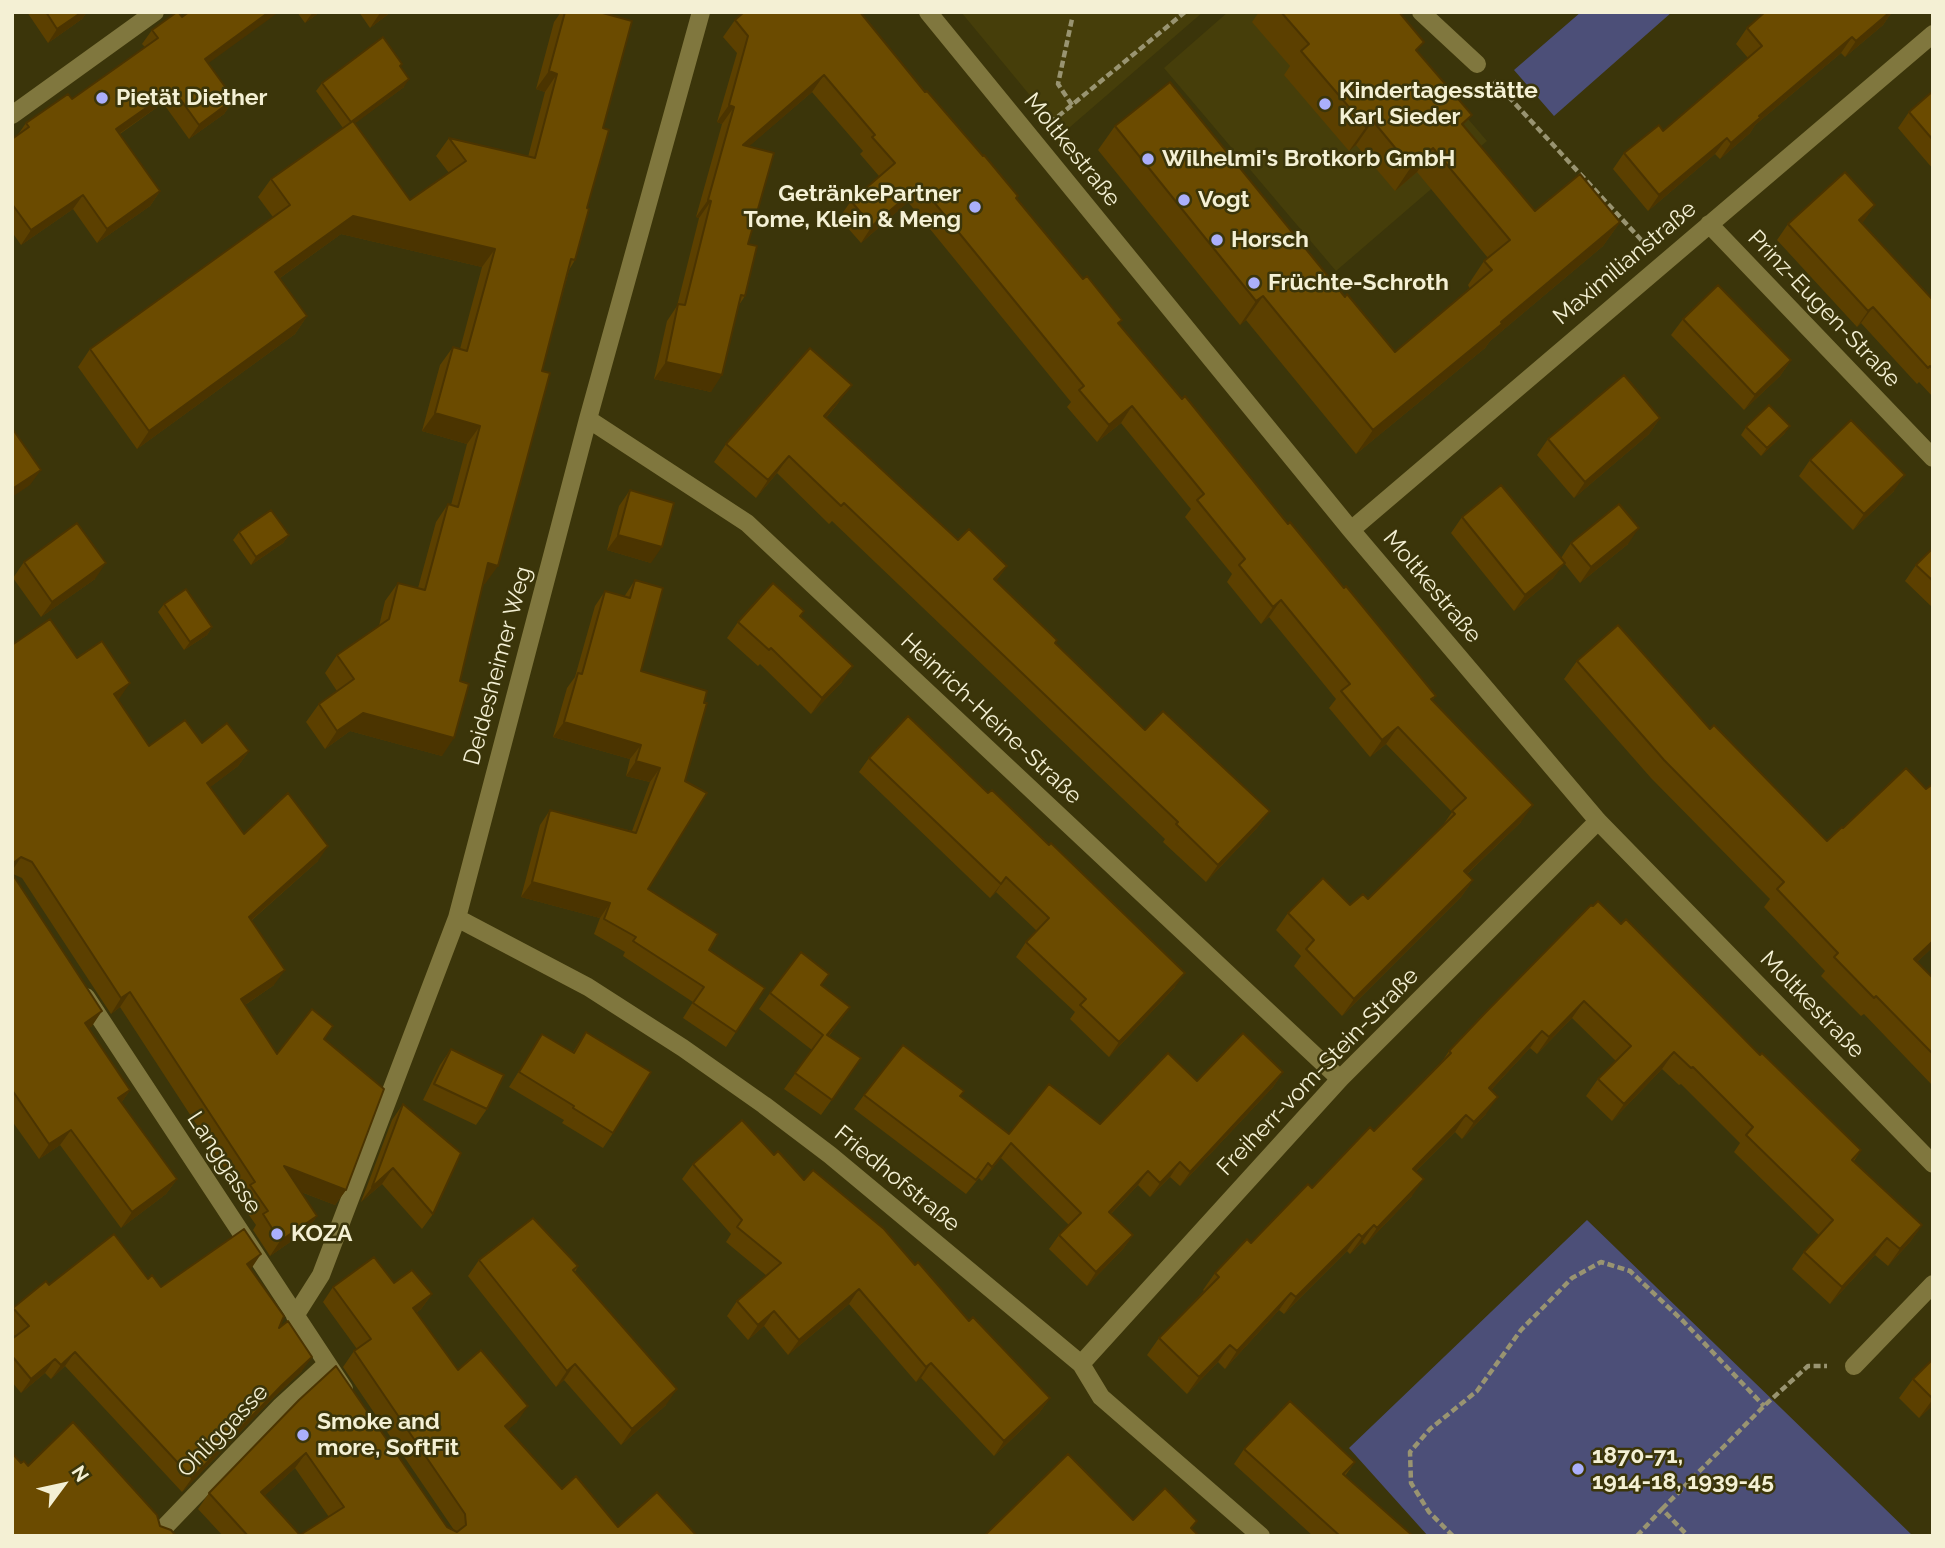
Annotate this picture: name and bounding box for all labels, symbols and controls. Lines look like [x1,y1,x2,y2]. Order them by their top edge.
place label: Kindertagesstätte Karl Sieder [1339,77,1538,131]
place label: Pietät Diether [116,84,267,112]
street label: Moltkestraße [1018,88,1126,212]
marker: Pietät Diether [94,90,110,106]
marker: Kindertagesstätte Karl Sieder [1317,96,1333,112]
place label: Wilhelmi's Brotkorb GmbH [1162,145,1455,173]
marker: Wilhelmi's Brotkorb GmbH [1140,151,1156,167]
place label: GetränkePartner Tome, Klein & Meng [743,180,961,234]
place label: Vogt [1198,186,1249,214]
marker: Vogt [1176,192,1192,208]
street label: Maximilianstraße [1548,195,1702,331]
marker: GetränkePartner Tome, Klein & Meng [967,199,983,215]
street label: Prinz-Eugen-Straße [1742,225,1906,393]
place label: Horsch [1231,226,1309,254]
marker: Horsch [1209,232,1225,248]
place label: Früchte-Schroth [1268,269,1449,297]
marker: Früchte-Schroth [1246,275,1262,291]
street label: Moltkestraße [1377,525,1487,649]
street label: Deidesheimer Weg [458,564,538,768]
street label: Heinrich-Heine-Straße [895,628,1087,810]
street label: Moltkestraße [1754,946,1870,1064]
street label: Freiherr-vom-Stein-Straße [1212,962,1424,1182]
street label: Langgasse [181,1107,267,1219]
street label: Friedhofstraße [829,1120,965,1238]
place label: KOZA [291,1220,352,1248]
marker: KOZA [269,1226,285,1242]
street label: Ohliggasse [172,1379,274,1483]
place label: Smoke and more, SoftFit [317,1408,459,1462]
marker: Smoke and more, SoftFit [295,1427,311,1443]
place label: 1870-71, 1914-18, 1939-45 [1592,1442,1774,1496]
north arrow [28,1450,98,1520]
text: N [67,1461,94,1486]
marker: 1870-71, 1914-18, 1939-45 [1570,1461,1586,1477]

